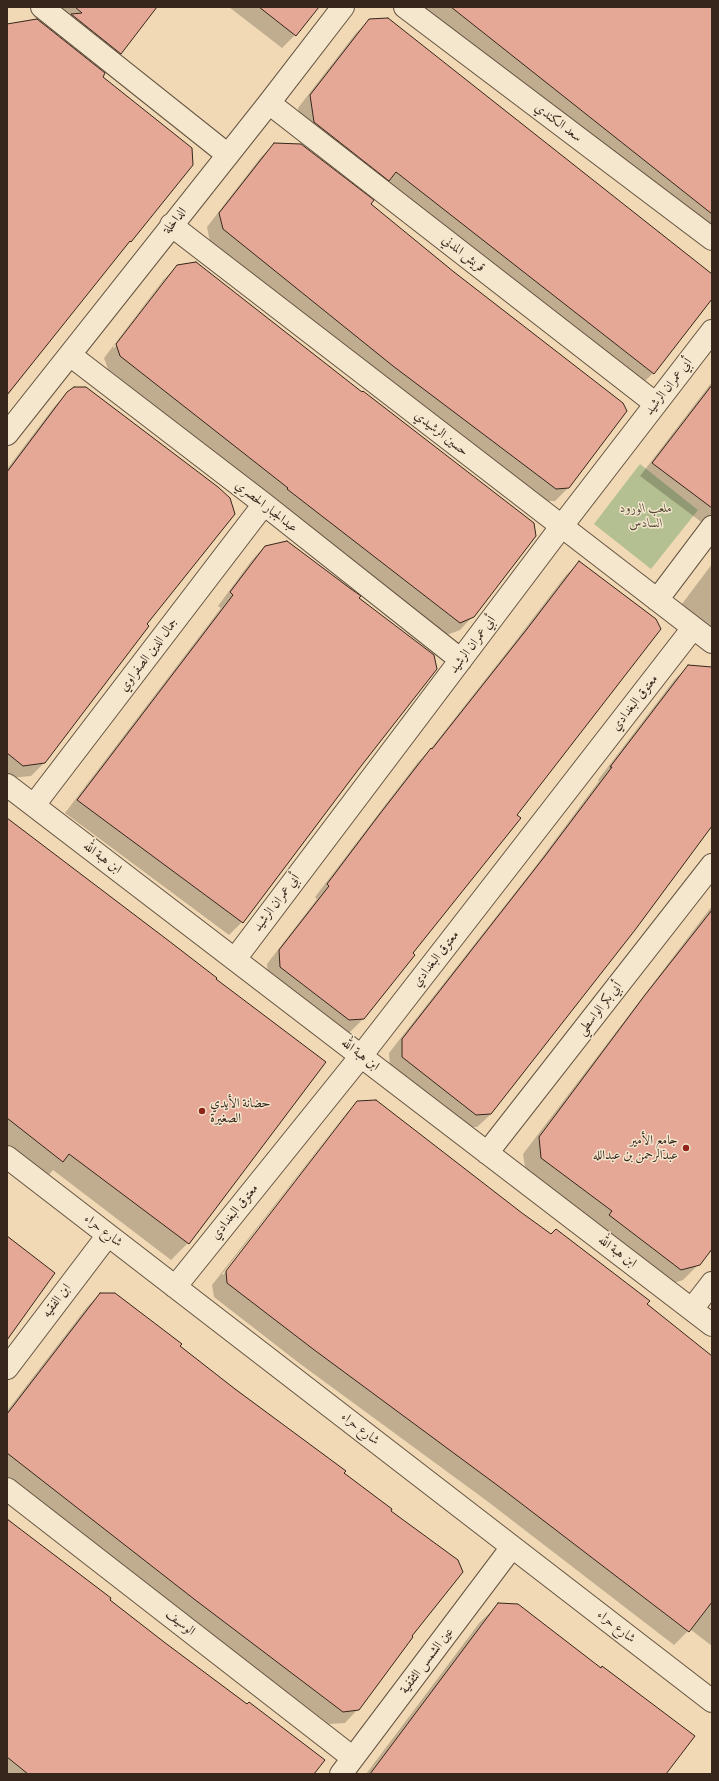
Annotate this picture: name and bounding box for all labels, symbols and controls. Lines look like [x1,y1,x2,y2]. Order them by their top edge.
street label: سعد الكندي [531,100,585,146]
street label: الداخلة [160,205,190,237]
street label: قريش المدني [438,232,488,276]
street label: أبي عمران الرشيد [642,355,696,419]
street label: حسين الرشيدي [411,408,471,460]
street label: عبدالجبار الحصري [232,478,300,536]
park label: ملعب الورود السادس [620,501,672,532]
street label: أبي عمران الرشيد [446,613,500,677]
street label: جمال الدين الصفراوي [116,615,182,695]
street label: معتوق البغدادي [608,672,662,734]
street label: ابن هبة الله [80,838,124,878]
street label: أبي عمران الرشيد [250,871,304,935]
street label: معتوق البغدادي [409,928,463,990]
street label: أبي بكر الواسطي [574,979,626,1039]
street label: ابن هبة الله [338,1035,382,1075]
place label: حضانة الأيدي الصغيرة [210,1096,271,1127]
marker: حضانة الأيدي الصغيرة [197,1106,207,1116]
place label: جامع الأمير عبدالرحمن بن عبدالله [593,1133,678,1164]
marker: جامع الأمير عبدالرحمن بن عبدالله [681,1143,691,1153]
street label: معتوق البغدادي [208,1181,262,1243]
street label: شارع حراء [81,1211,125,1251]
street label: ابن هبة الله [595,1232,639,1272]
street label: ابن الفقيه [39,1281,75,1321]
street label: شارع حراء [338,1409,382,1449]
street label: الوسيف [162,1607,198,1639]
street label: شارع حراء [594,1607,638,1647]
street label: عين الشمس الثقفية [397,1625,457,1697]

